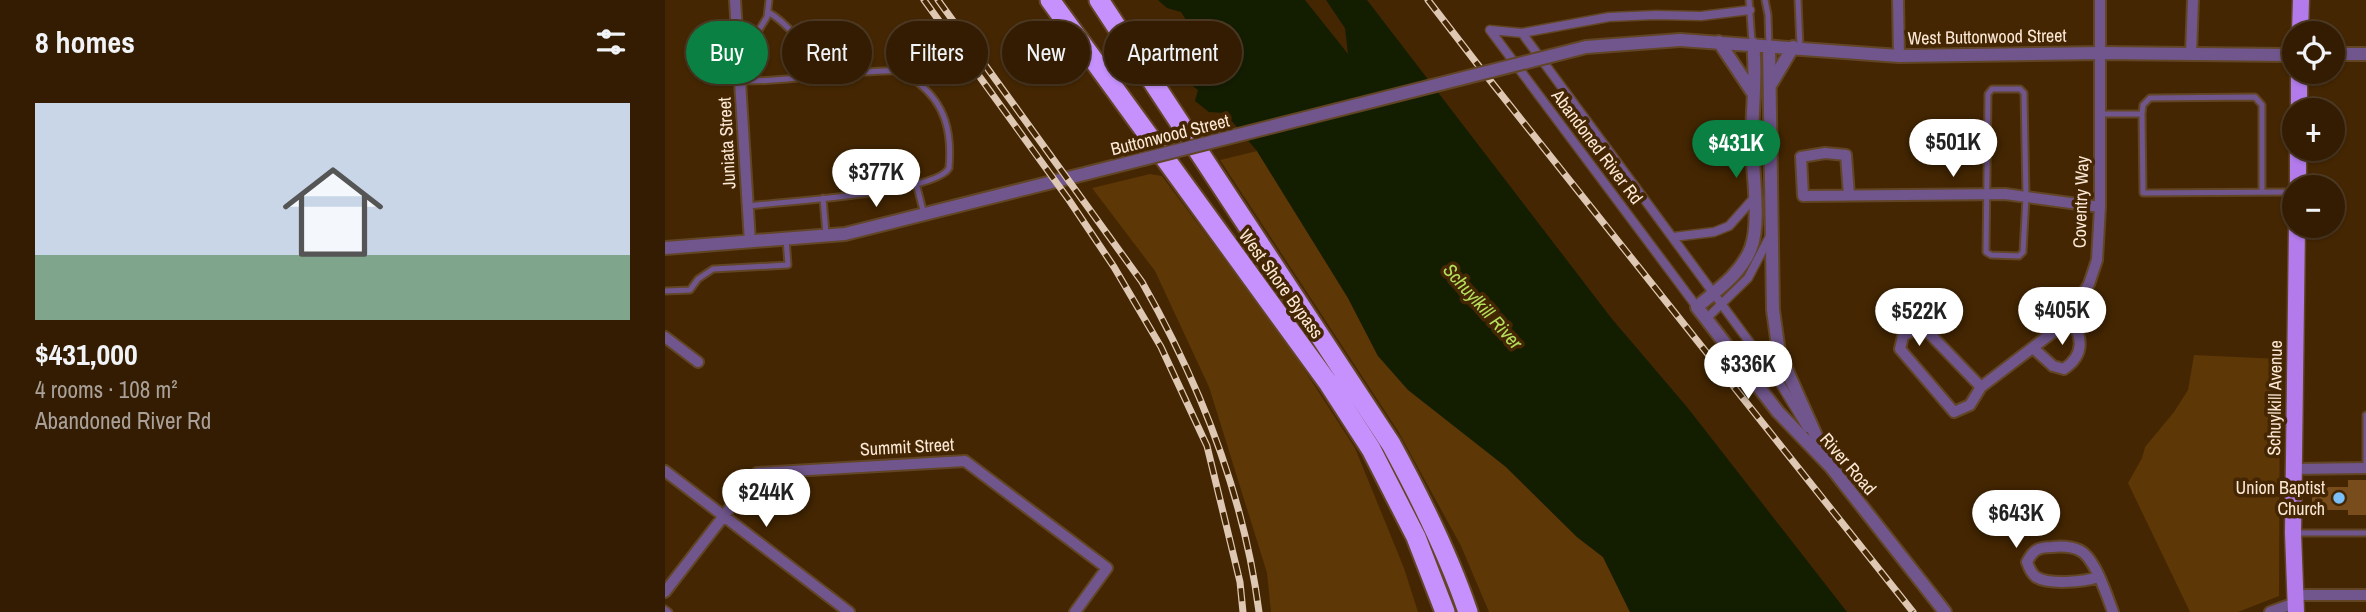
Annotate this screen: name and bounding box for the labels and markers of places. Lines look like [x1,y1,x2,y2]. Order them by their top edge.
pin: $431K [1687,120,1785,180]
pin: $501K [1904,120,2002,179]
pin: $377K [827,150,925,209]
pin: $522K [1870,288,1968,348]
pin: $405K [2013,288,2111,347]
pin: $336K [1699,342,1797,401]
pin: $244K [717,470,815,529]
place label: Union Baptist Church [2236,475,2325,521]
pin: $643K [1967,490,2065,550]
marker: Union Baptist Church [2331,490,2347,506]

